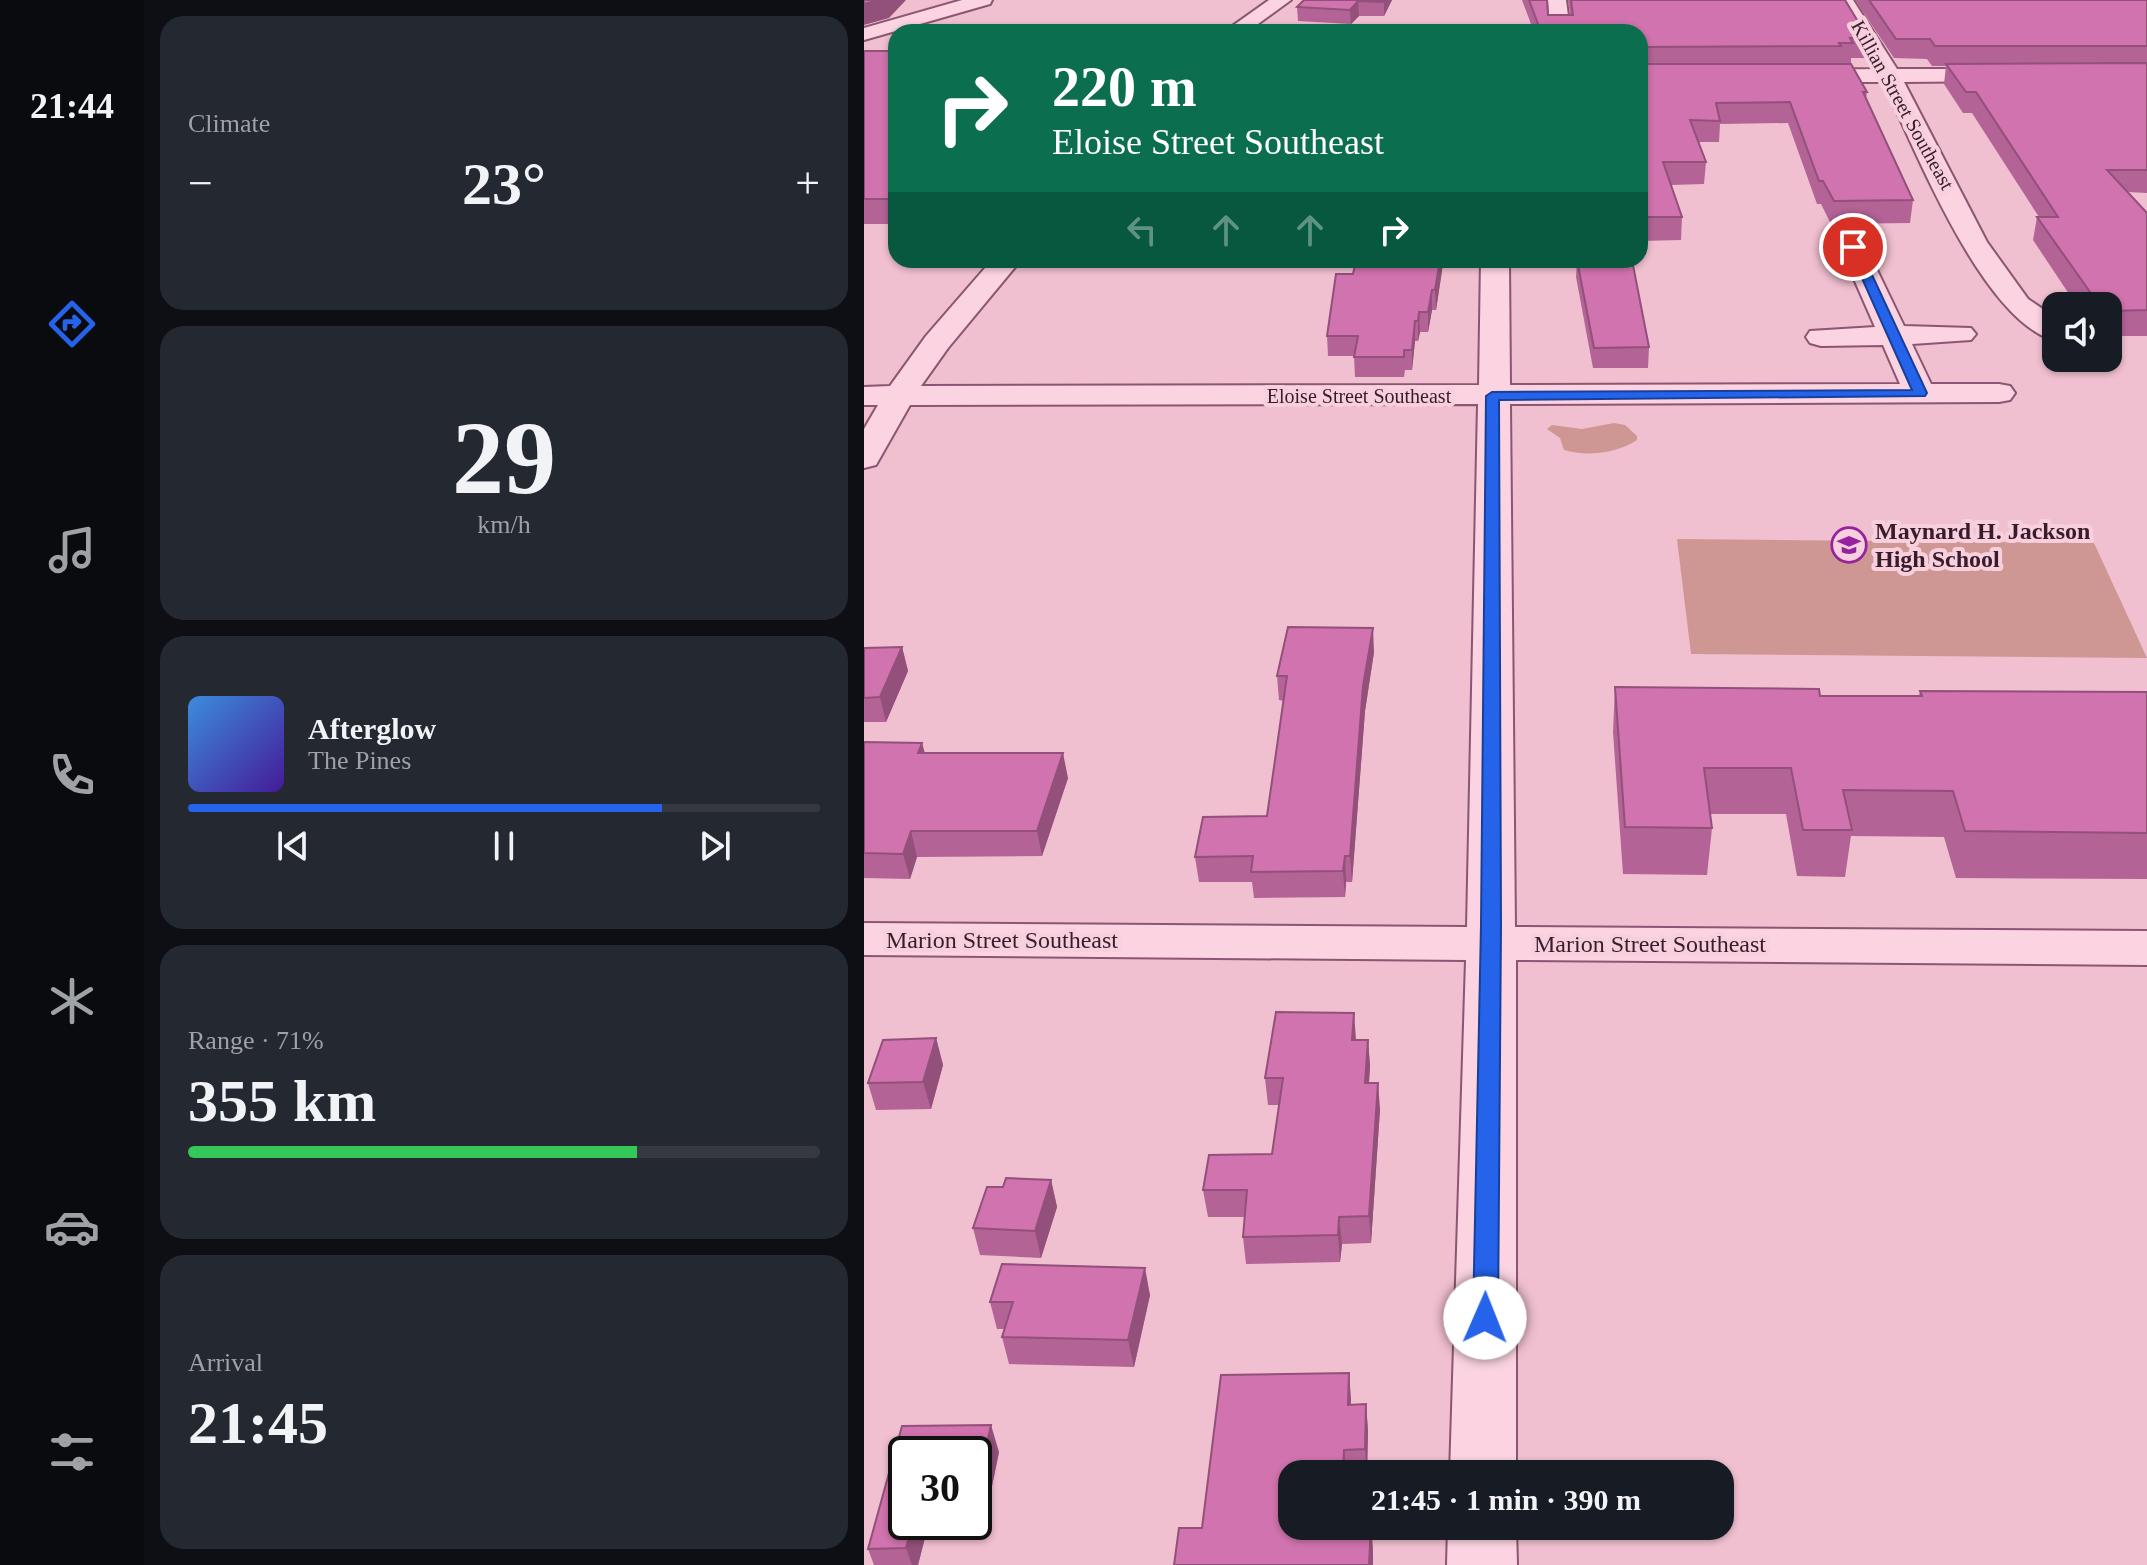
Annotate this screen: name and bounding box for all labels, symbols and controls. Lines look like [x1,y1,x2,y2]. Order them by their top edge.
street label: Killian Street Southeast [1847,17,1959,194]
icon: right [920,56,1024,160]
text: 220 m [1052,56,1197,118]
text: 21:44 [30,86,114,126]
text: Climate [188,109,270,138]
text: Eloise Street Southeast [1052,122,1384,162]
text: 23° [462,151,546,217]
text: − [188,159,213,208]
text: + [795,159,820,208]
icon: left [1120,208,1164,252]
icon: ahead [1204,208,1248,252]
icon: ahead [1288,208,1332,252]
icon: right [1372,208,1416,252]
pin [1819,213,1887,281]
icon: arrive [1831,225,1875,269]
map controls [2042,292,2122,372]
button: sound [2042,292,2122,372]
icon: directions [44,296,100,352]
street label: Eloise Street Southeast [1267,385,1452,407]
text: 29 [452,400,556,515]
text: km/h [477,510,531,539]
place label: Maynard H. Jackson High School [1875,518,2090,572]
icon: music [44,522,100,578]
school or university icon: Maynard H. Jackson High School [1830,526,1868,564]
text: Afterglow [308,712,436,745]
text: The Pines [308,746,411,775]
icon: phone [44,747,100,803]
icon: previous [271,824,315,868]
icon: pause [482,824,526,868]
icon: next [693,824,737,868]
street label: Marion Street Southeast [886,927,1118,953]
street label: Marion Street Southeast [1534,931,1766,957]
icon: climate [44,973,100,1029]
text: Range · 71% [188,1026,324,1055]
text: 355 km [188,1068,376,1134]
icon: car [44,1199,100,1255]
position arrow [1443,1276,1527,1360]
text: Arrival [188,1348,263,1377]
text: 21:45 [188,1390,328,1456]
icon: filters [44,1424,100,1480]
speed limit sign: 30 [888,1436,992,1540]
text: 21:45 · 1 min · 390 m [1371,1483,1641,1516]

